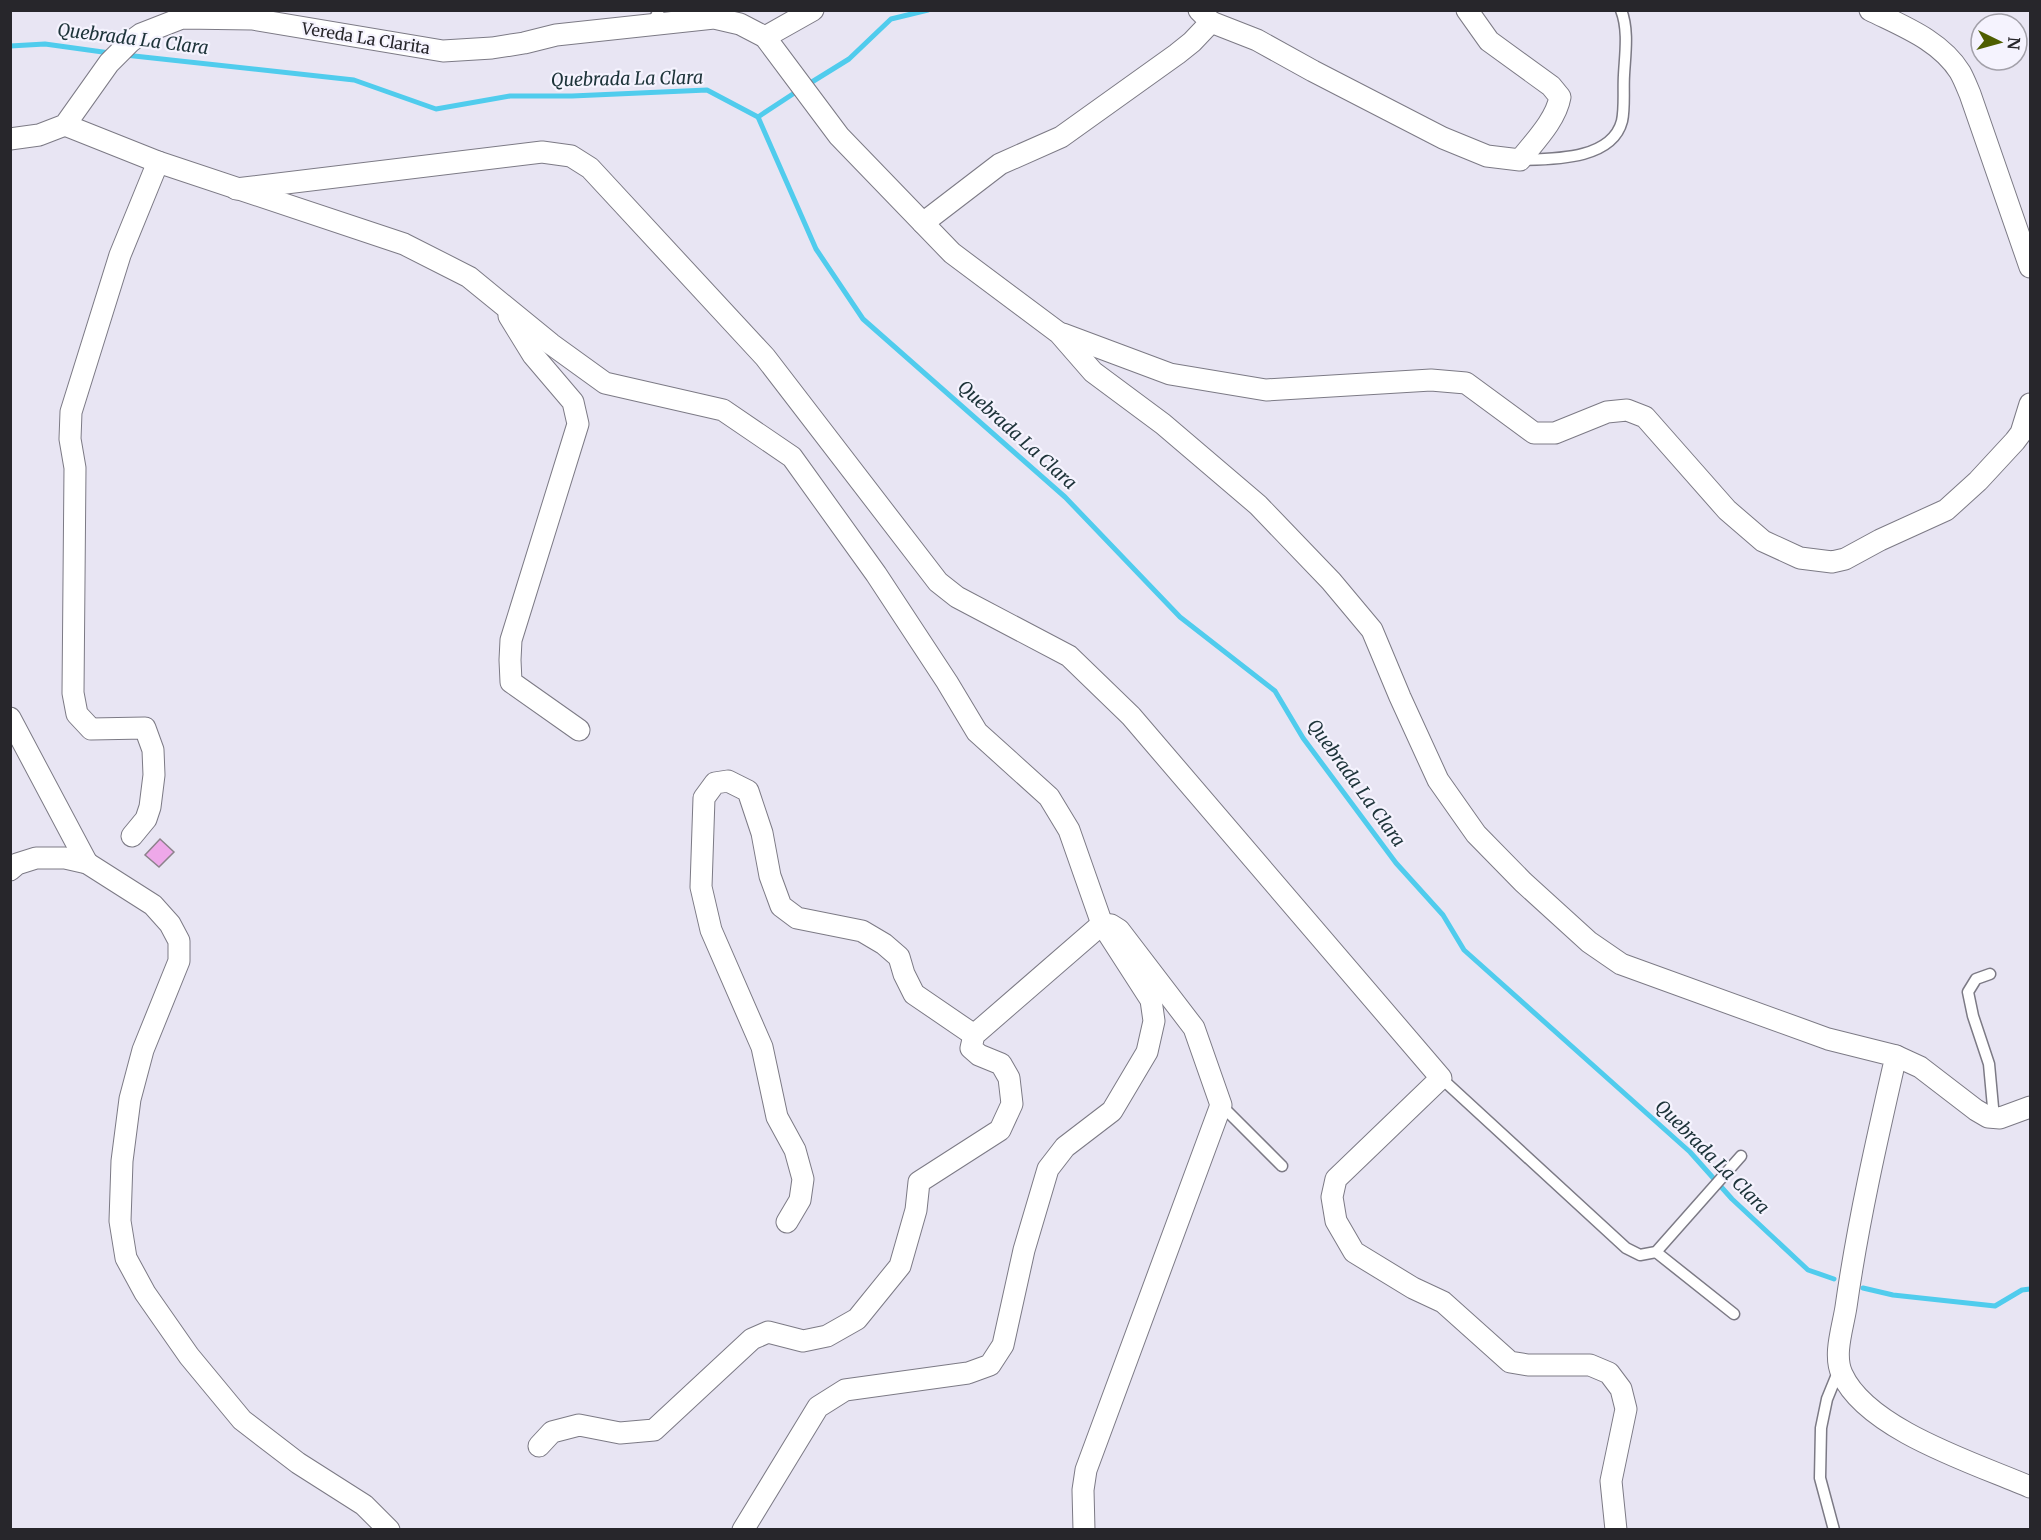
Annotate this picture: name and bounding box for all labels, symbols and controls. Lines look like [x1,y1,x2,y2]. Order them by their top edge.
north arrow [1969,12,2029,72]
water label: Quebrada La Clara [56,18,210,59]
street label: Vereda La Clarita [299,18,432,58]
text: N [2003,36,2024,51]
water label: Quebrada La Clara [551,66,703,91]
water label: Quebrada La Clara [953,375,1082,494]
water label: Quebrada La Clara [1302,714,1410,851]
water label: Quebrada La Clara [1650,1095,1774,1219]

